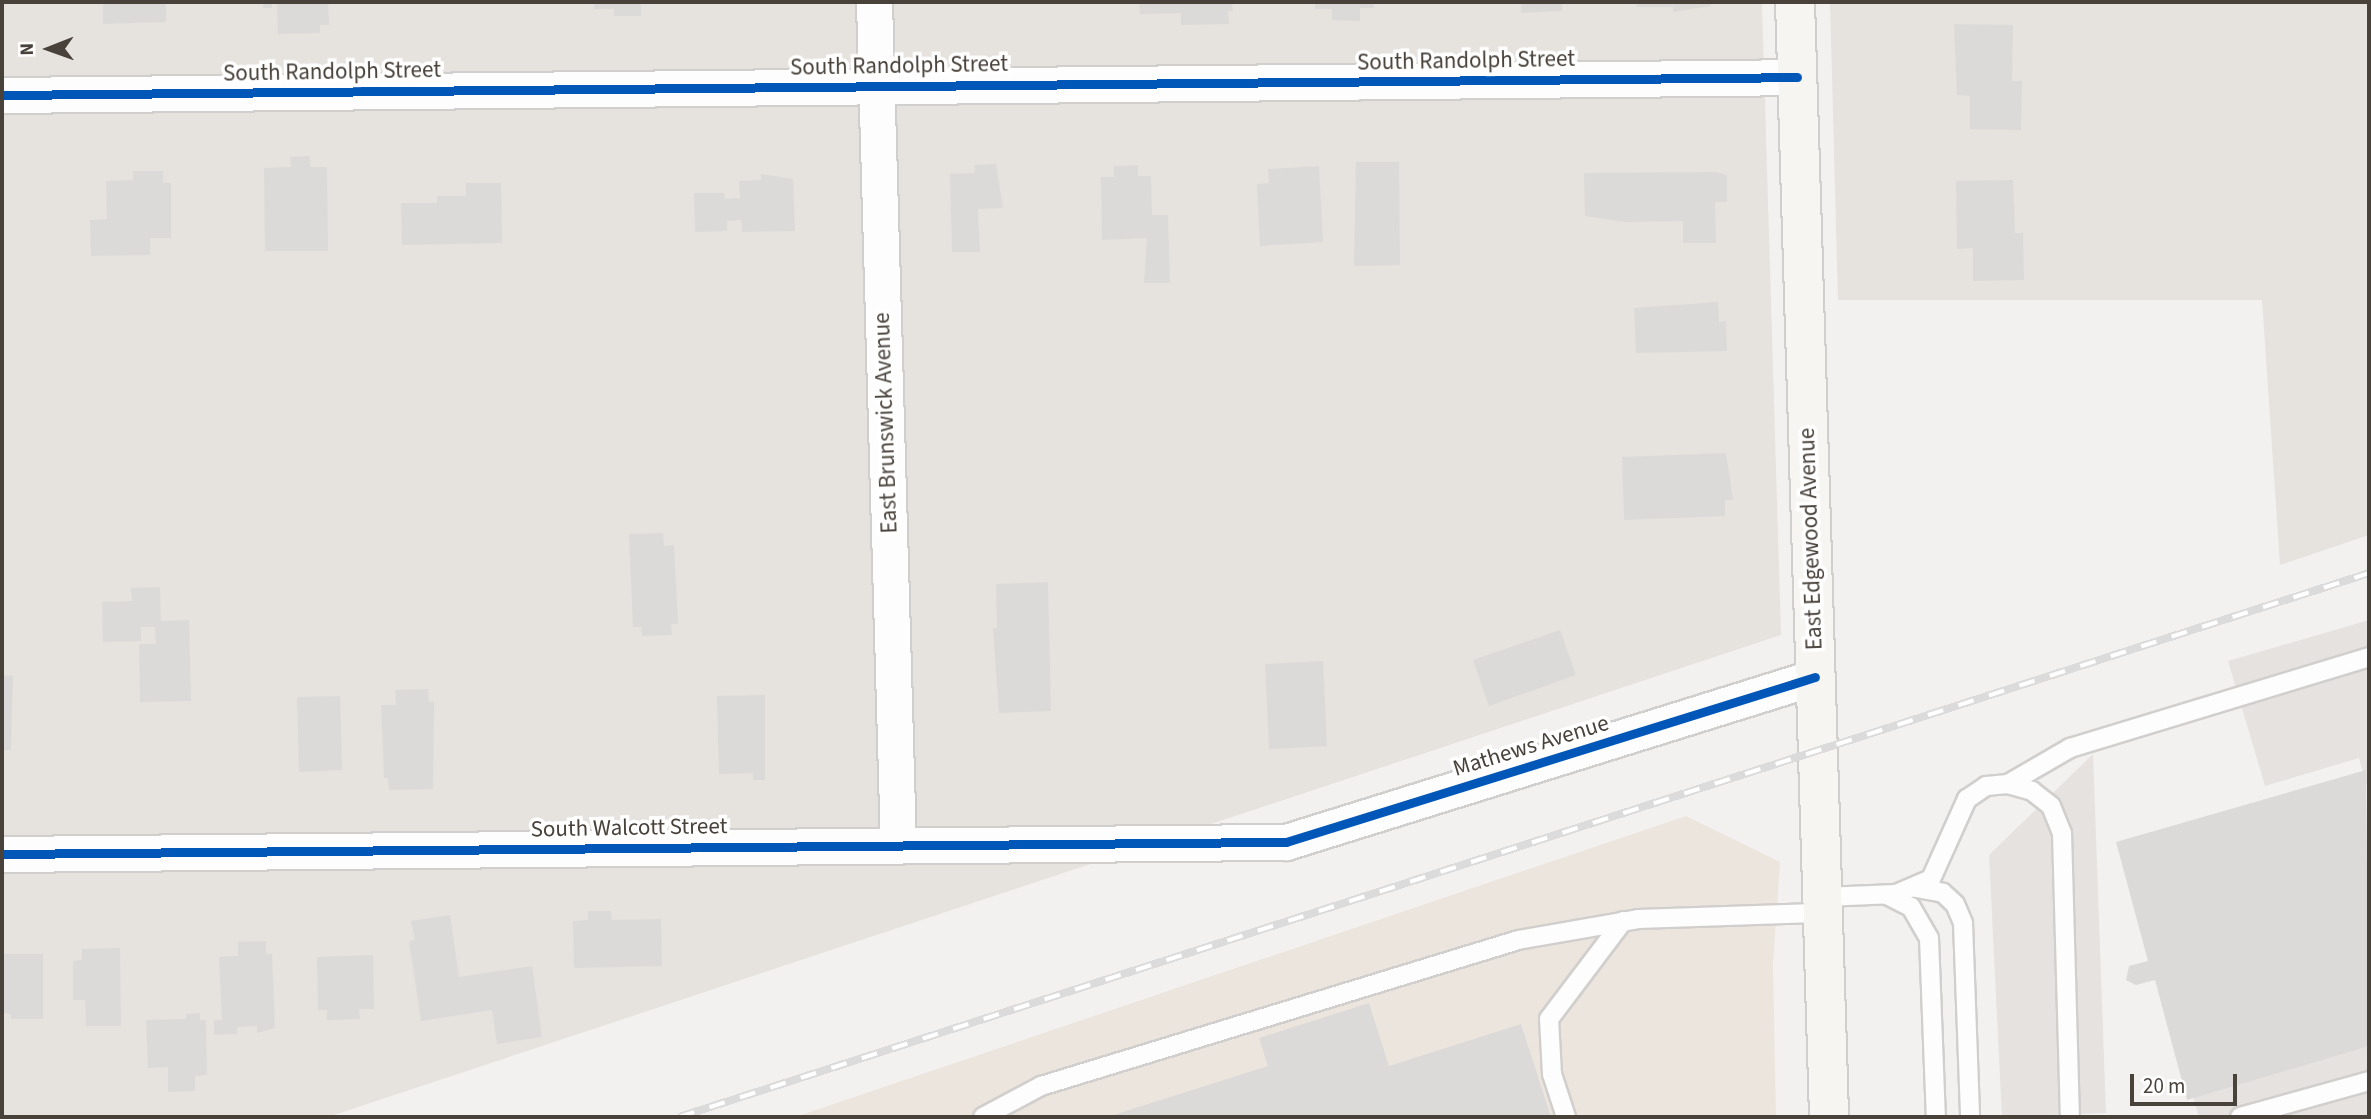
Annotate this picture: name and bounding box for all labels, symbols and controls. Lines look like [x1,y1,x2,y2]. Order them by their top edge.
north arrow [14,14,84,84]
text: N [14,43,41,56]
street label: South Randolph Street [1357,45,1575,77]
street label: South Randolph Street [790,50,1008,82]
street label: South Randolph Street [223,56,441,88]
street label: East Brunswick Avenue [868,312,904,534]
street label: East Edgewood Avenue [1793,427,1829,651]
street label: Mathews Avenue [1450,709,1612,783]
street label: South Walcott Street [530,812,728,844]
scale bar [2133,1060,2240,1104]
text: 20 m [2143,1071,2185,1101]

